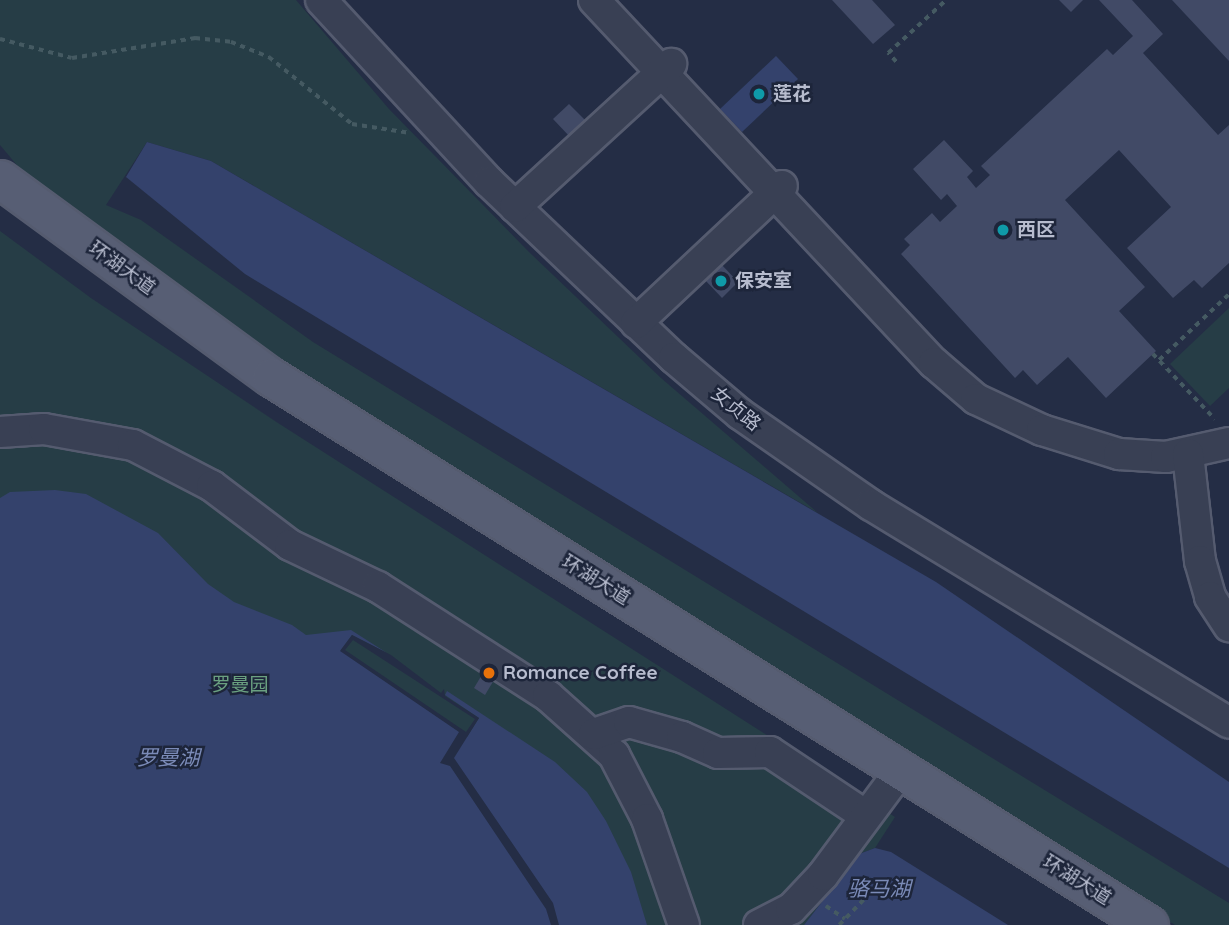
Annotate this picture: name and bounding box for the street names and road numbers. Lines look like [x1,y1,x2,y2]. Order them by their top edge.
street label: 环湖大道 [85,236,159,300]
street label: 女贞路 [707,382,765,436]
street label: 环湖大道 [558,550,634,610]
street label: 环湖大道 [1039,850,1115,910]

